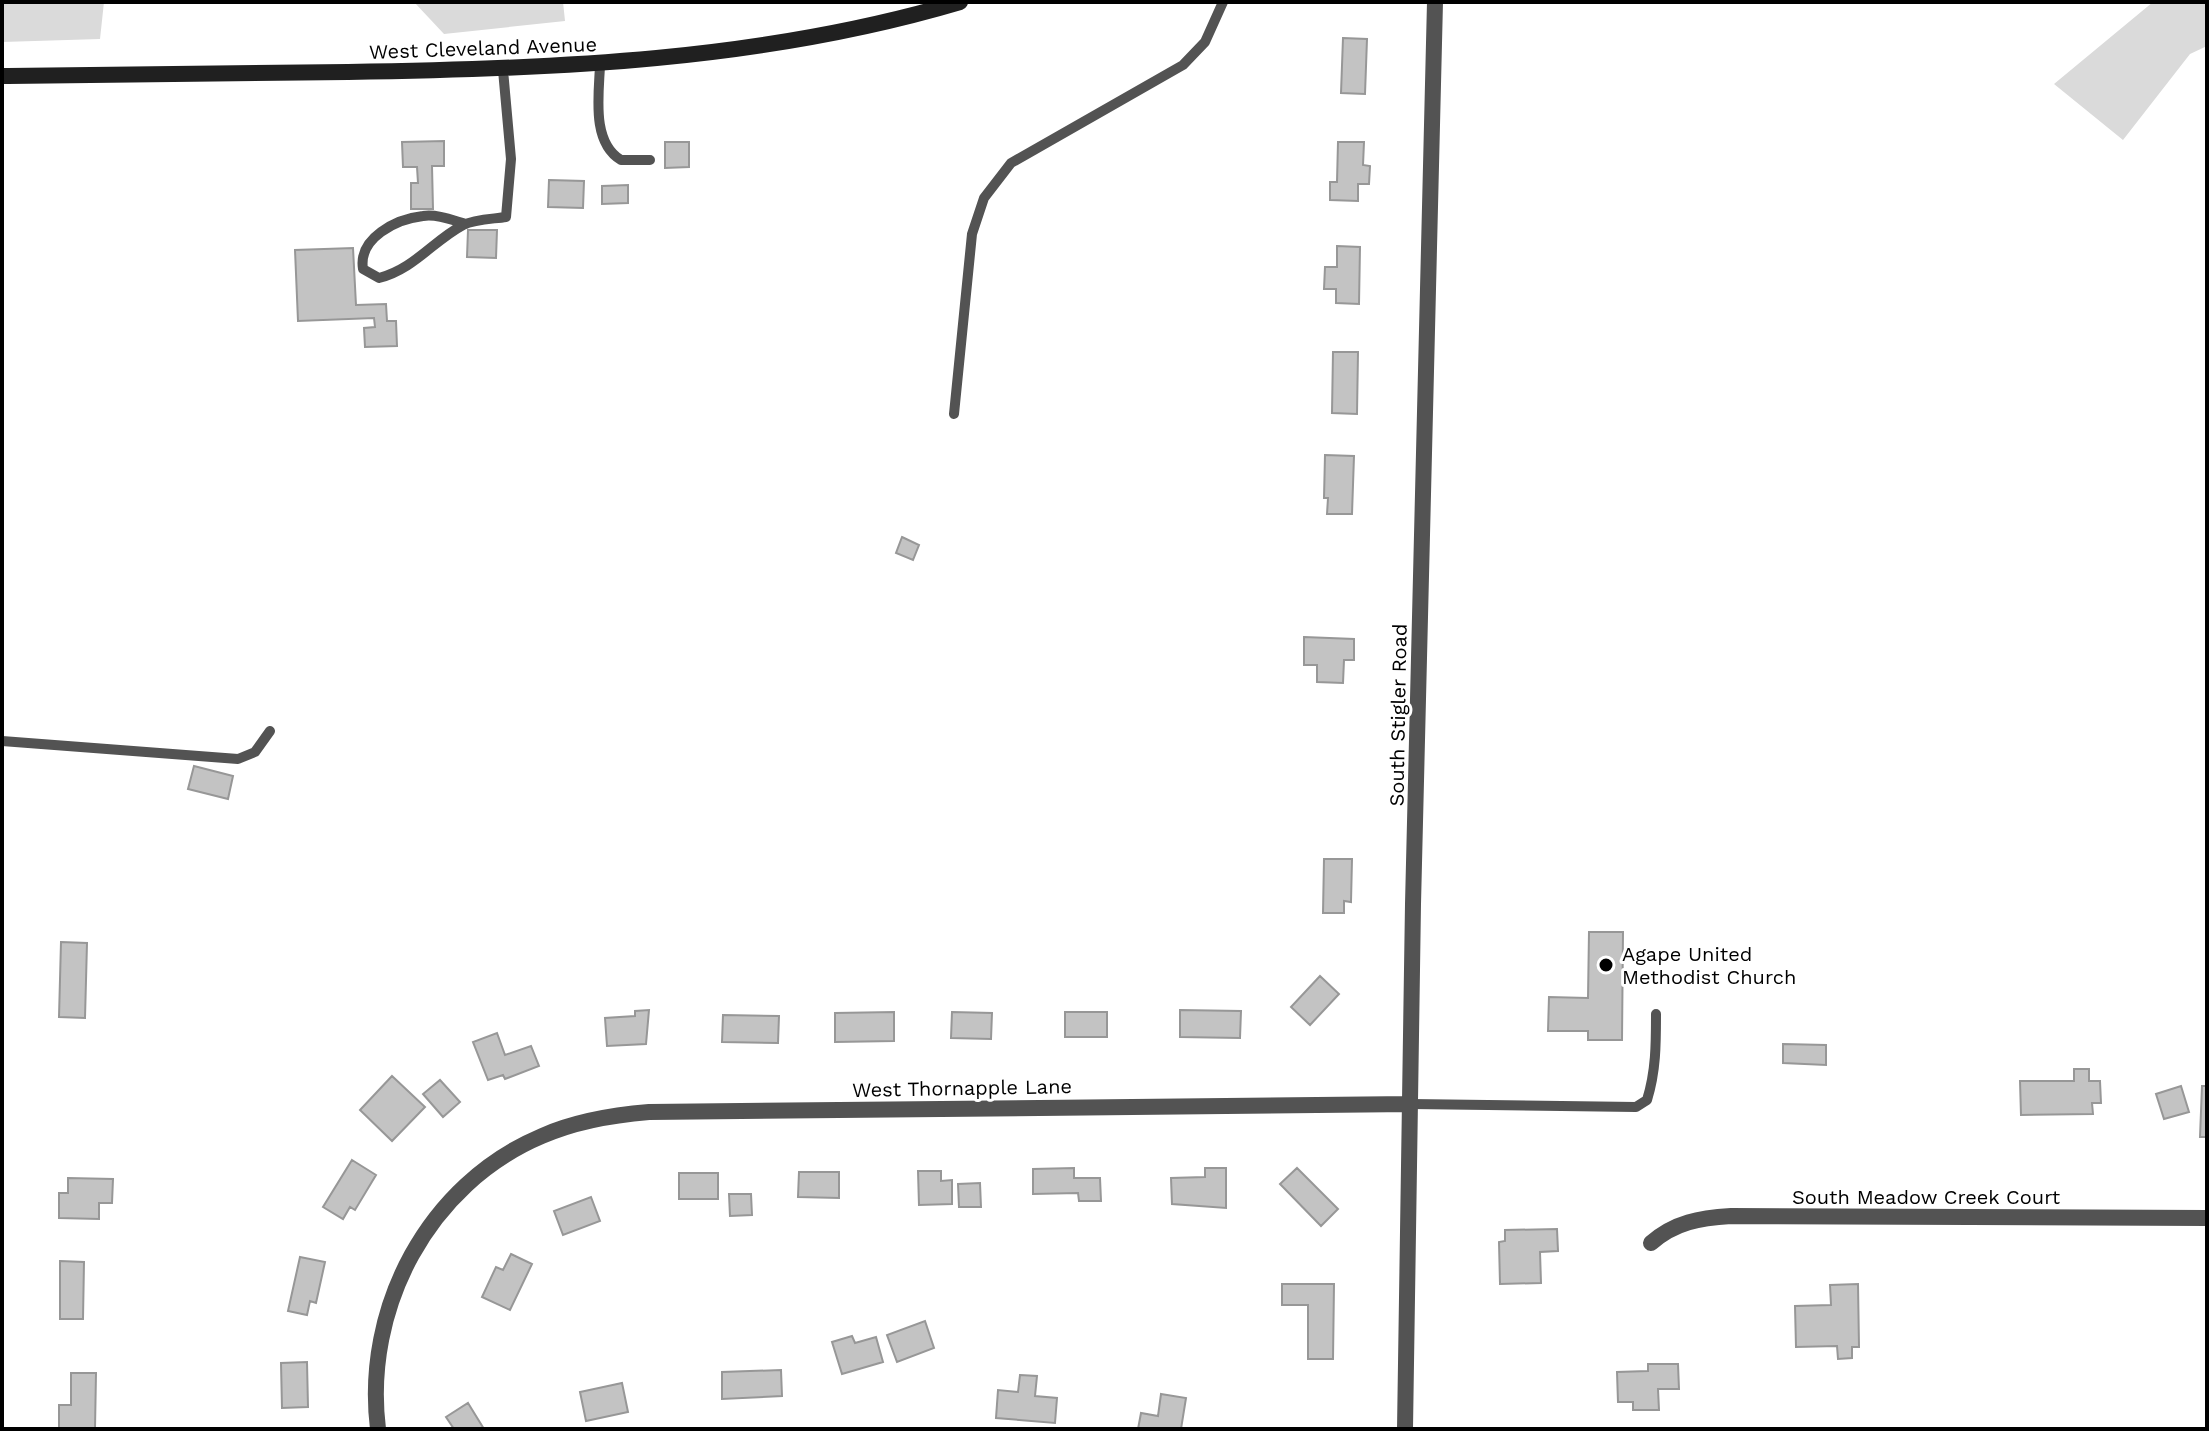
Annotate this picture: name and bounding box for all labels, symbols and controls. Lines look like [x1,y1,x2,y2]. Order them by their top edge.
street label: West Cleveland Avenue [369,32,597,64]
street label: South Stigler Road [1384,623,1412,807]
place label: Agape United Methodist Church [1622,942,1796,989]
marker: Agape United Methodist Church [1597,956,1615,974]
street label: West Thornapple Lane [852,1074,1072,1102]
street label: South Meadow Creek Court [1792,1185,2061,1209]

